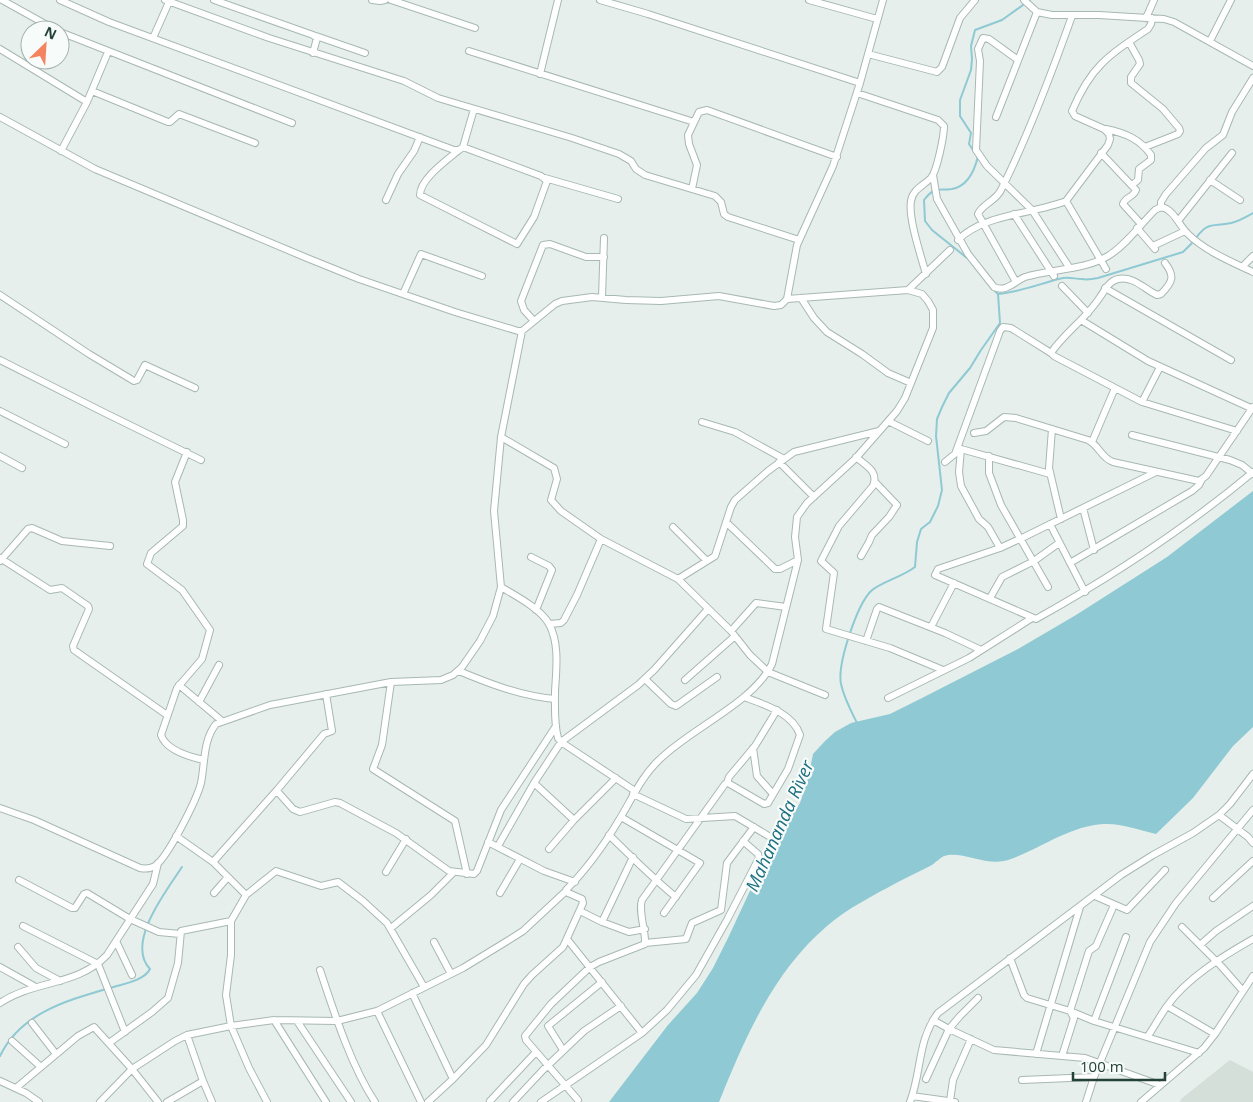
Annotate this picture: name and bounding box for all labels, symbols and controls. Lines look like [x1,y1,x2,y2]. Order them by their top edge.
north arrow [20,20,70,70]
text: N [42,22,60,44]
water label: Mahananda River [739,755,819,895]
scale bar [1073,1050,1166,1082]
text: 100 m [1080,1056,1124,1076]

